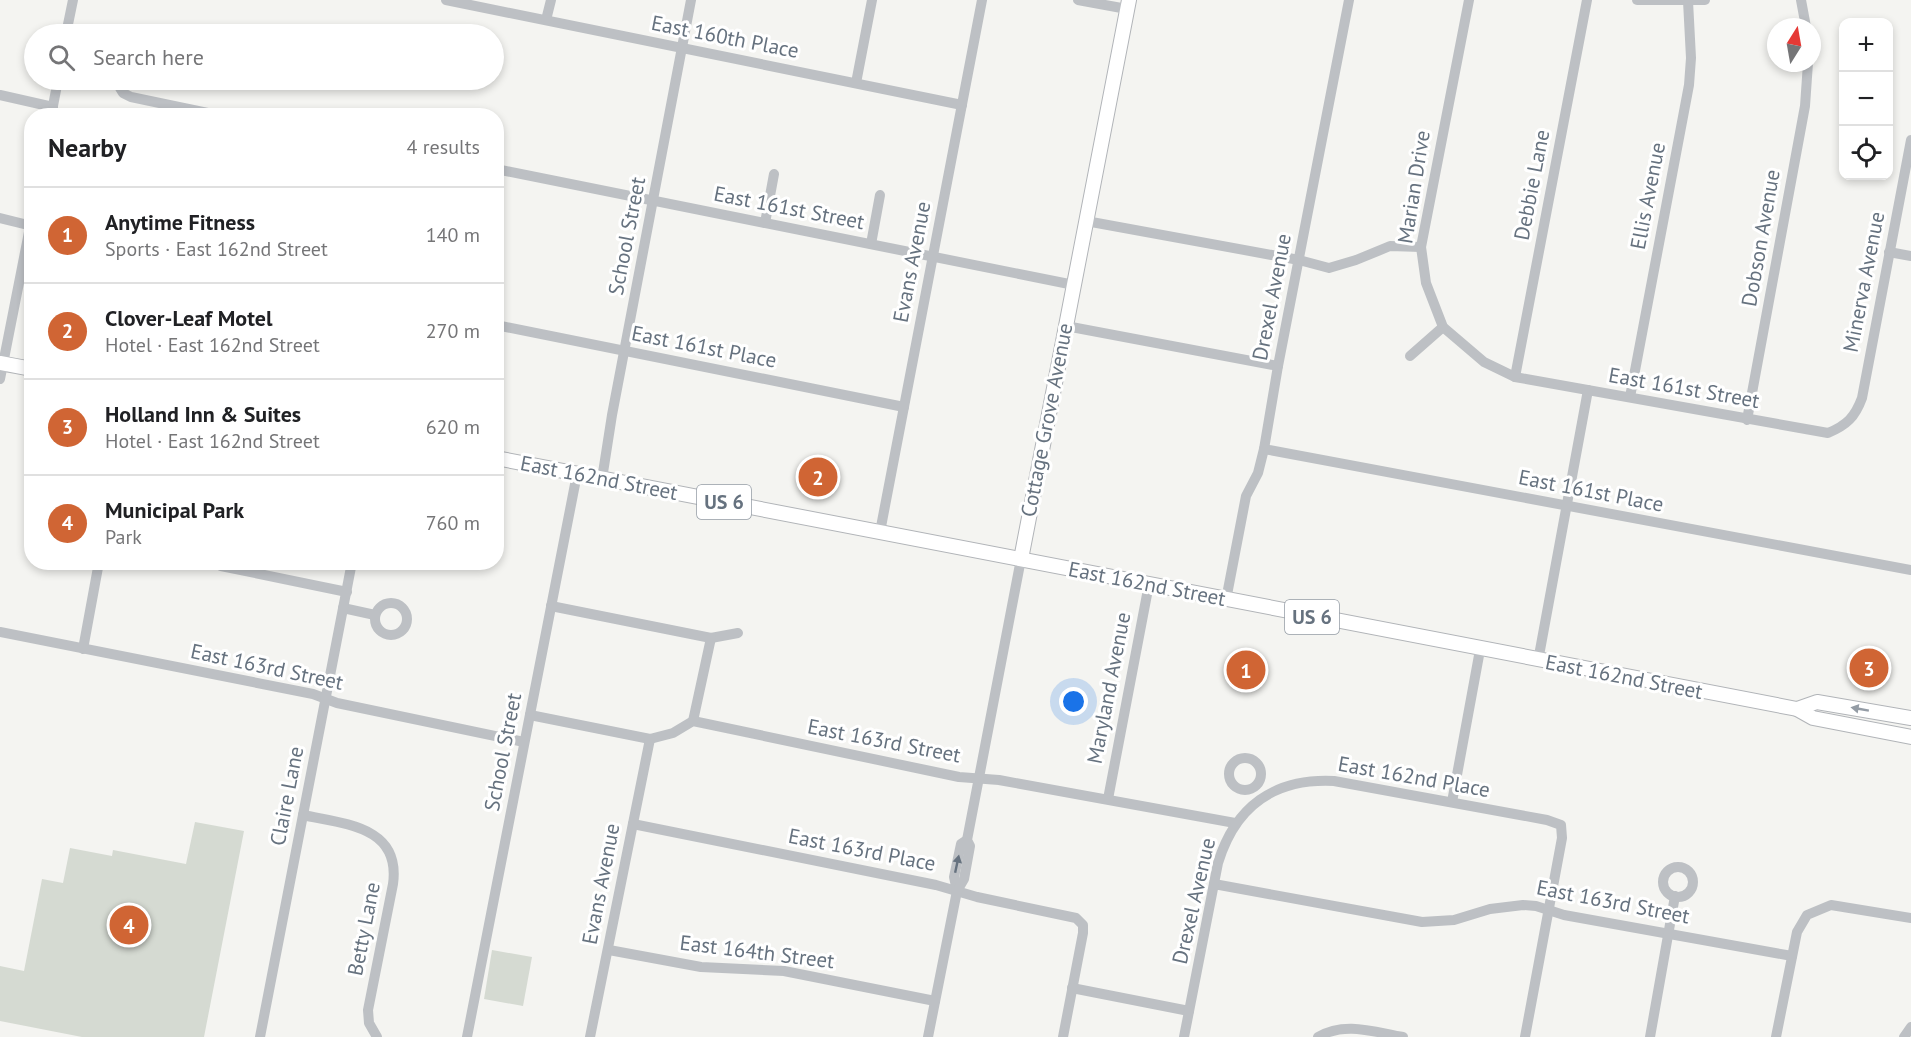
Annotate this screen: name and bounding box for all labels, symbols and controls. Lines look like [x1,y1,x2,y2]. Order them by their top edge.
street label: East 160th Place [649,9,801,64]
north arrow [1767,18,1821,72]
map controls [1839,18,1893,180]
button: + [1839,18,1893,72]
search box [24,24,504,90]
icon: search [45,41,78,74]
text: Search here [93,43,204,71]
button: − [1839,72,1893,126]
button: locate [1839,126,1893,180]
street label: Debbie Lane [1508,127,1555,242]
street label: Marian Drive [1391,128,1436,246]
text: Nearby [48,131,126,164]
text: 4 results [407,134,480,160]
street label: Ellis Avenue [1624,140,1671,252]
street label: Dobson Avenue [1735,167,1786,308]
street label: School Street [602,174,651,297]
street label: East 161st Street [712,180,867,235]
street label: Evans Avenue [887,199,936,325]
text: Anytime Fitness [105,208,255,236]
street label: Minerva Avenue [1837,209,1890,354]
text: 1 [62,222,73,248]
text: 140 m [426,222,480,248]
street label: Drexel Avenue [1246,231,1297,363]
text: Sports · East 162nd Street [105,236,328,262]
text: Clover-Leaf Motel [105,304,272,332]
text: 2 [62,318,73,344]
text: 270 m [426,318,480,344]
street label: East 161st Place [629,319,779,374]
street label: Cottage Grove Avenue [1014,321,1079,519]
text: Hotel · East 162nd Street [105,332,320,358]
street label: East 161st Street [1607,361,1762,414]
text: Holland Inn & Suites [105,400,301,428]
text: 3 [62,414,73,440]
text: 620 m [426,414,480,440]
text: Hotel · East 162nd Street [105,428,320,454]
street label: East 162nd Street [518,449,680,506]
pin: 2 [798,454,838,500]
street label: East 161st Place [1516,463,1666,518]
road number: US 6 [697,485,751,519]
text: Municipal Park [105,496,244,524]
text: 4 [62,510,73,536]
text: 760 m [426,510,480,536]
text: Park [105,524,142,550]
street label: East 162nd Street [1066,555,1228,612]
road number: US 6 [1285,600,1339,634]
street label: Maryland Avenue [1081,610,1136,766]
street label: East 163rd Street [188,637,346,696]
pin: 3 [1850,646,1888,690]
pin: 1 [1226,648,1266,692]
street label: East 162nd Street [1543,648,1705,705]
your location [1059,687,1088,716]
street label: School Street [478,690,527,813]
one-way arrow [1850,705,1869,714]
street label: East 163rd Street [805,712,963,769]
street label: Claire Lane [264,744,309,848]
street label: East 162nd Place [1336,750,1492,803]
street label: Evans Avenue [576,821,625,947]
street label: East 163rd Place [786,822,938,877]
street label: Drexel Avenue [1166,835,1221,967]
one-way arrow [952,855,962,874]
street label: East 163rd Street [1534,873,1692,930]
street label: Betty Lane [341,880,386,978]
pin: 4 [110,902,148,948]
street label: East 164th Street [678,929,836,974]

